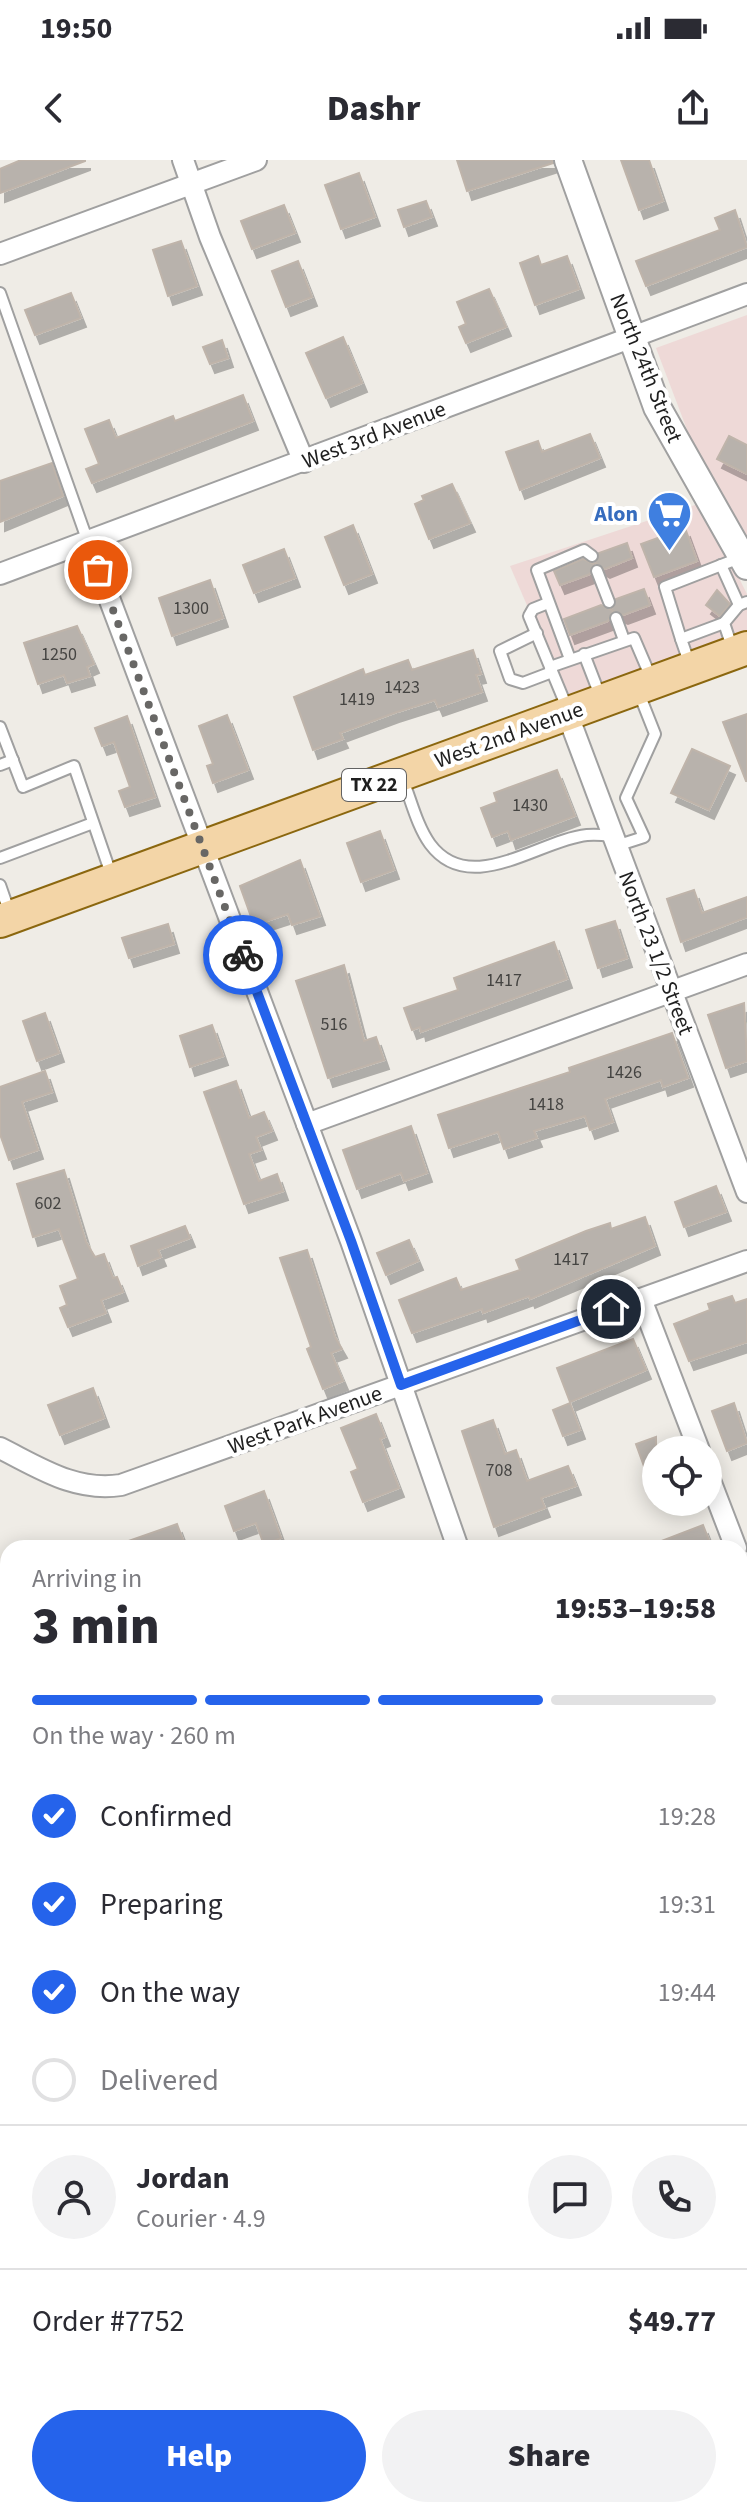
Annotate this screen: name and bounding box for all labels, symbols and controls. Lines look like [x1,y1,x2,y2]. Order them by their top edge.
text: 19:50 [40,7,112,50]
text: Dashr [327,83,420,134]
icon: back [32,86,76,130]
icon: share [671,86,715,130]
street label: North 24th Street [601,289,691,448]
street label: West 3rd Avenue [298,393,451,477]
supermarket icon: Alon [645,490,693,553]
place label: Alon [593,498,638,530]
pin [64,536,132,604]
icon: bag [76,548,120,592]
house number: 1300 [173,596,209,621]
house number: 1250 [41,642,77,667]
house number: 1423 [384,675,420,700]
house number: 1419 [339,687,375,712]
street label: West 2nd Avenue [430,693,588,777]
road number: TX 22 [342,769,406,801]
house number: 1430 [512,793,548,818]
street label: North 23 1/2 Street [610,867,702,1040]
courier [203,915,283,995]
icon: bike [221,933,265,977]
house number: 1417 [486,968,522,993]
house number: 516 [321,1012,347,1037]
house number: 1426 [606,1060,642,1085]
house number: 1418 [528,1092,564,1117]
house number: 602 [35,1191,61,1216]
house number: 1417 [553,1247,589,1272]
pin [577,1275,645,1343]
icon: home [589,1287,633,1331]
street label: West Park Avenue [223,1377,387,1463]
map controls [642,1436,722,1516]
button: locate [642,1436,722,1516]
house number: 708 [486,1458,512,1483]
text: Arriving in [32,1560,142,1597]
text: 19:53–19:58 [555,1587,716,1630]
text: 3 min [32,1590,160,1664]
text: On the way · 260 m [32,1717,236,1754]
icon: check [32,1794,76,1838]
text: Confirmed [100,1795,233,1838]
text: 19:28 [658,1798,716,1835]
icon: check [32,1882,76,1926]
text: Preparing [100,1883,223,1926]
text: 19:31 [658,1886,716,1923]
icon: check [32,1970,76,2014]
text: On the way [100,1971,240,2014]
text: 19:44 [658,1974,716,2011]
text: Delivered [100,2059,219,2102]
button: person [32,2155,116,2239]
button: chat [528,2155,612,2239]
button: phone [632,2155,716,2239]
text: Jordan [136,2157,230,2200]
text: Courier · 4.9 [136,2200,266,2237]
text: Order #7752 [32,2300,185,2343]
text: $49.77 [628,2300,716,2343]
button: Help [32,2410,366,2502]
button: Share [382,2410,716,2502]

